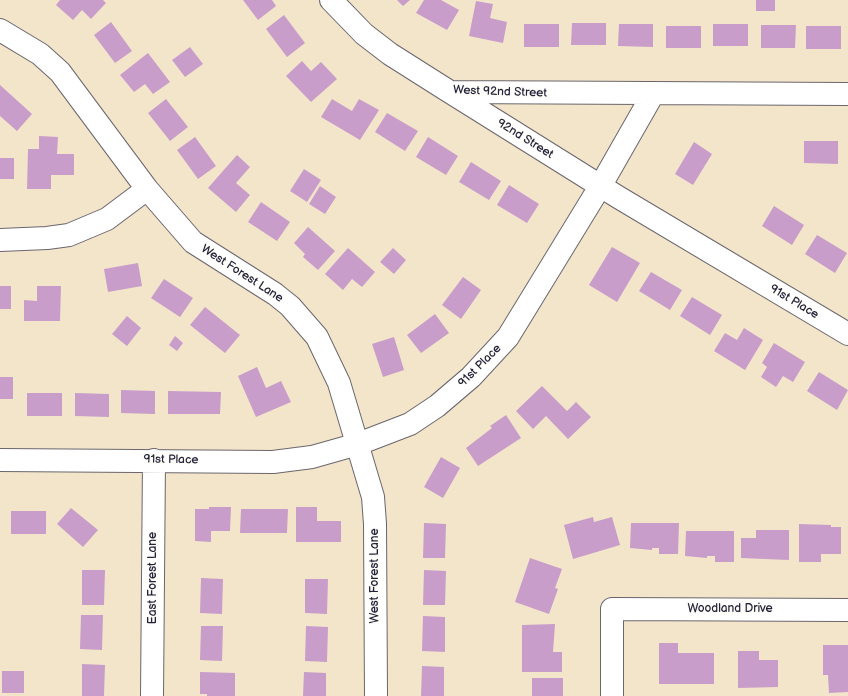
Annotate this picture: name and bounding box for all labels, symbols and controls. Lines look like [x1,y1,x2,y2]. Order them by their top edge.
street label: West 92nd Street [453,83,547,101]
street label: 92nd Street [494,116,556,162]
street label: West Forest Lane [198,242,286,306]
street label: 91st Place [767,282,821,322]
street label: 91st Place [456,342,504,390]
street label: 91st Place [143,452,199,468]
street label: West Forest Lane [368,528,382,624]
street label: East Forest Lane [146,532,160,624]
street label: Woodland Drive [687,602,773,616]

